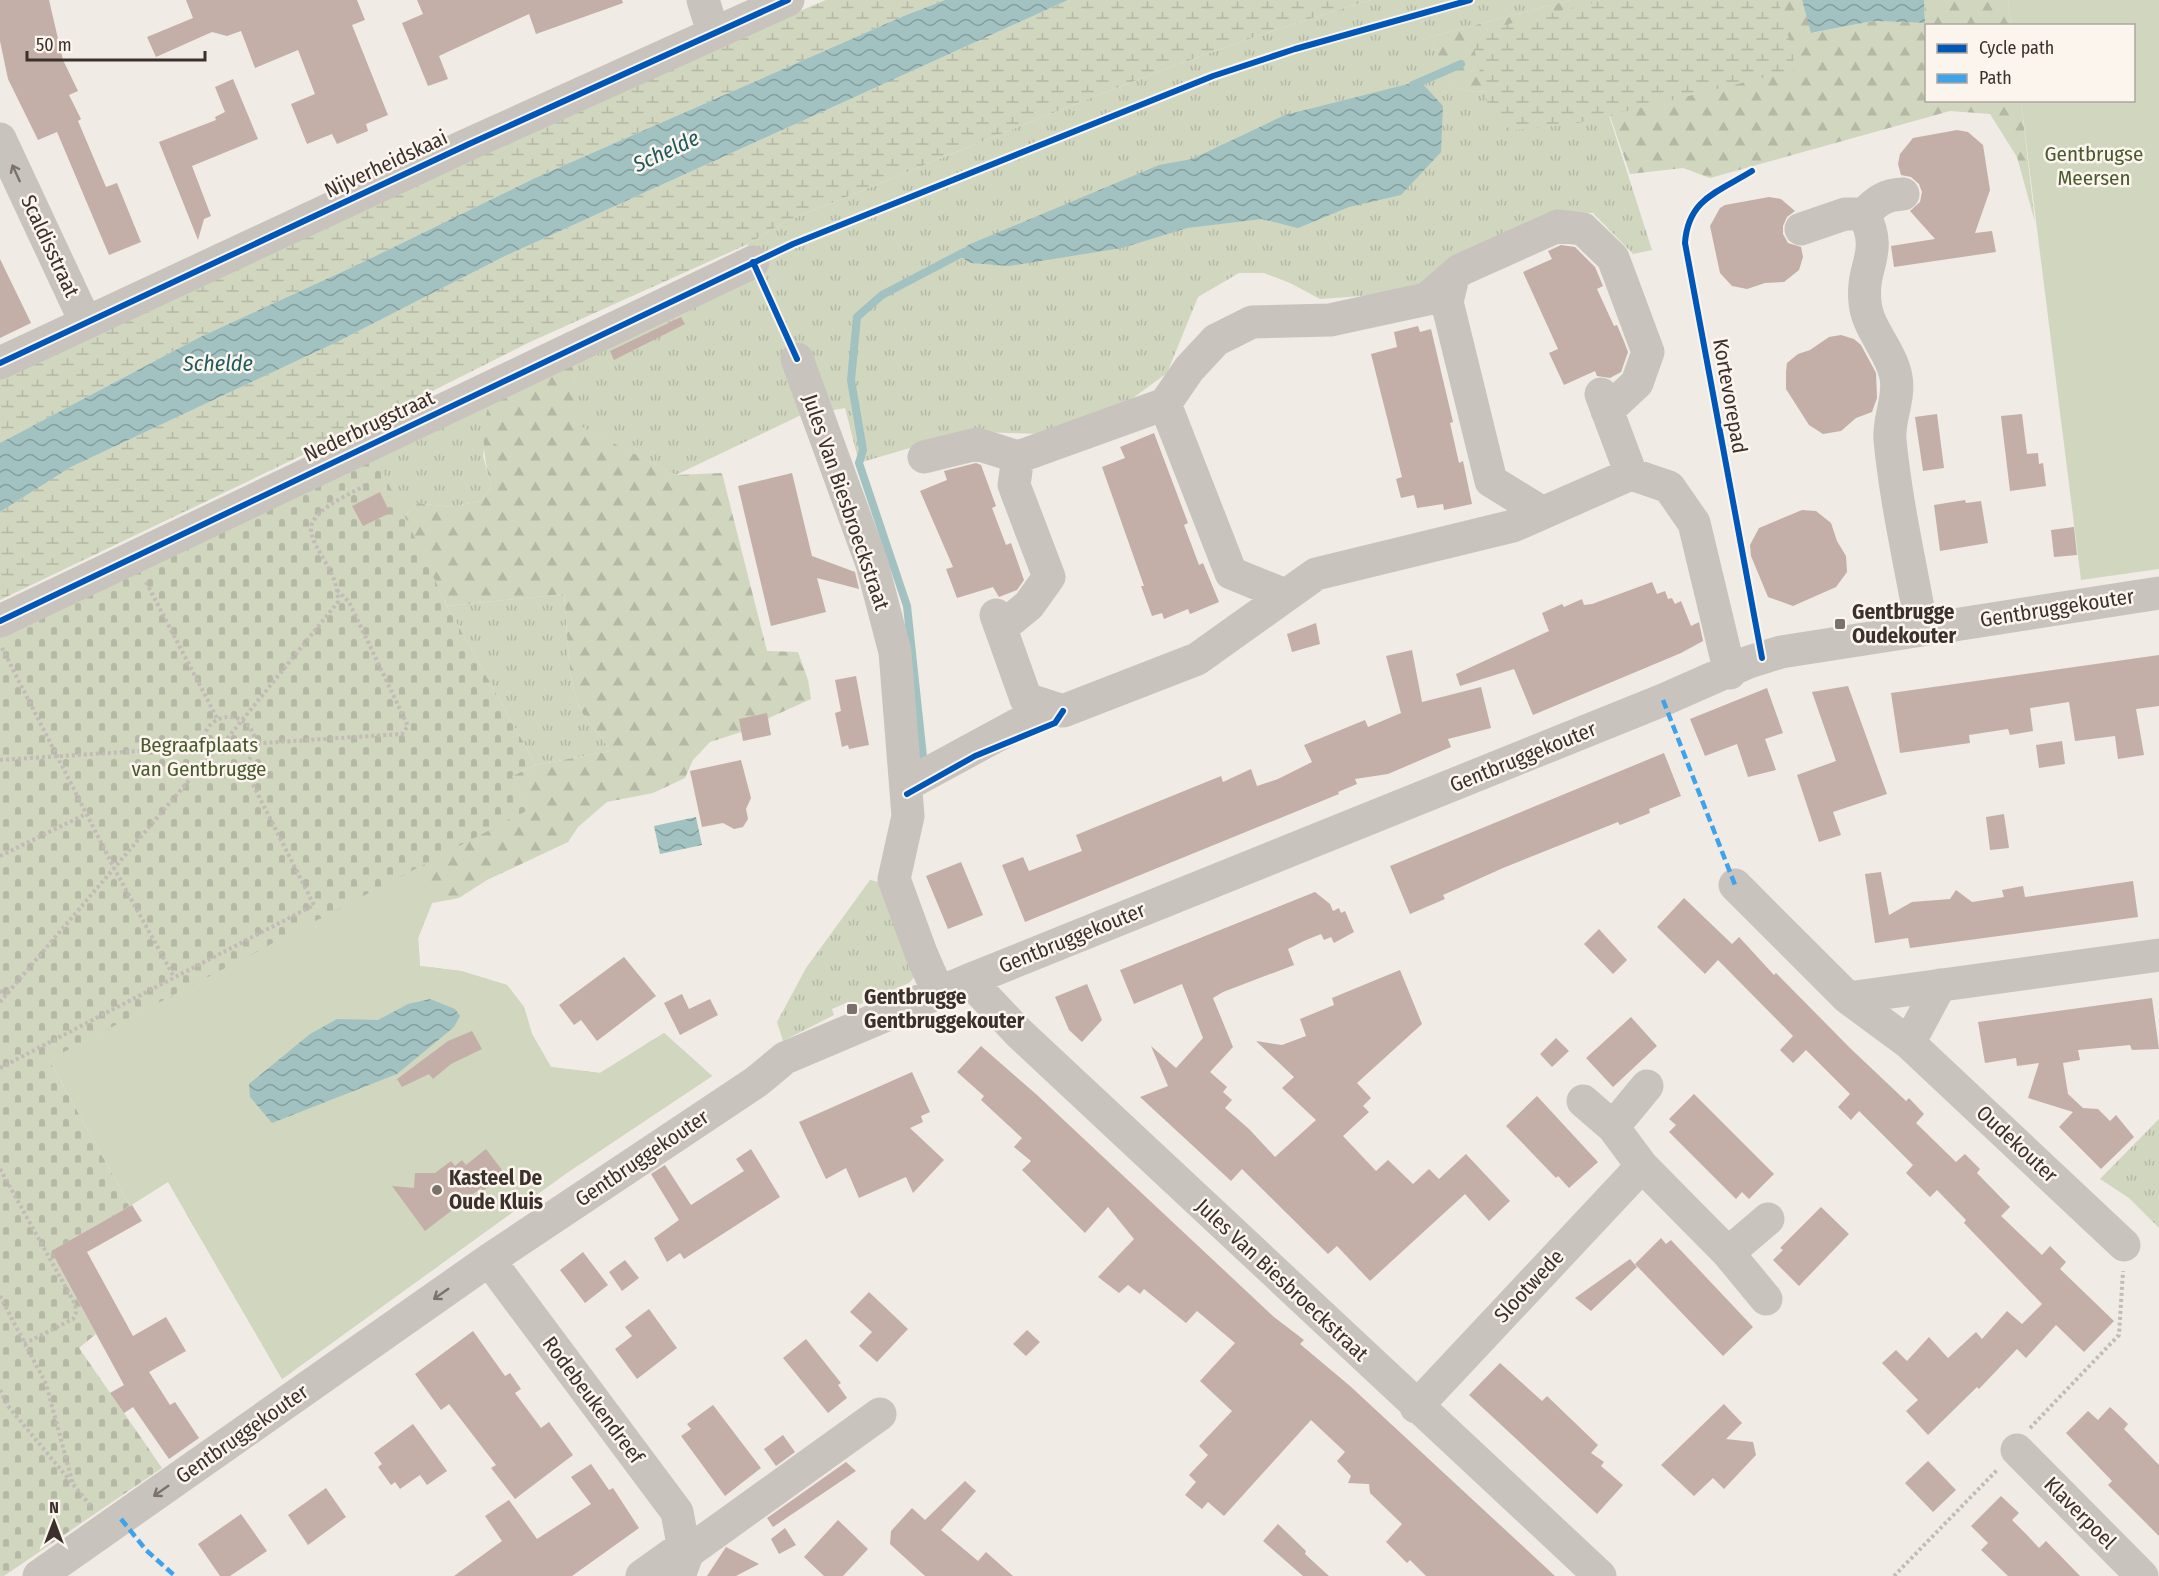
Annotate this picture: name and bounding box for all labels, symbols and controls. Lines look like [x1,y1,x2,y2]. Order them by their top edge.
scale bar [27,24,206,62]
legend [1925,24,2135,102]
text: 50 m [36,34,72,56]
text: Cycle path [1979,37,2054,59]
text: Path [1979,67,2012,89]
street label: Nijverheidskaai [320,124,452,204]
water label: Schelde [628,124,703,178]
park label: Gentbrugse Meersen [2045,141,2143,191]
one-way arrow [10,165,21,183]
street label: Scaldisstraat [15,191,85,301]
street label: Kortevorepad [1707,337,1753,455]
water label: Schelde [182,350,253,377]
street label: Nederbrugstraat [300,384,439,468]
street label: Jules Van Biesbroeckstraat [797,391,895,613]
street label: Gentbruggekouter [1978,583,2136,633]
place label: Gentbrugge Oudekouter [1852,599,1956,649]
marker: Gentbrugge Oudekouter [1833,617,1847,631]
street label: Gentbruggekouter [1446,716,1601,798]
park label: Begraafplaats van Gentbrugge [132,732,266,782]
street label: Gentbruggekouter [995,897,1150,979]
place label: Gentbrugge Gentbruggekouter [864,984,1025,1034]
marker: Gentbrugge Gentbruggekouter [845,1002,859,1016]
street label: Oudekouter [1971,1100,2064,1189]
street label: Gentbruggekouter [570,1103,714,1212]
place label: Kasteel De Oude Kluis [449,1165,543,1215]
marker: Kasteel De Oude Kluis [430,1183,444,1197]
street label: Jules Van Biesbroeckstraat [1190,1193,1374,1367]
street label: Slootwede [1489,1244,1569,1328]
one-way arrow [433,1288,449,1300]
street label: Rodebeukendreef [537,1331,650,1470]
street label: Gentbruggekouter [171,1378,314,1489]
street label: Klaverpoel [2038,1471,2122,1555]
one-way arrow [153,1485,169,1497]
north arrow [24,1492,84,1552]
text: N [49,1498,59,1517]

